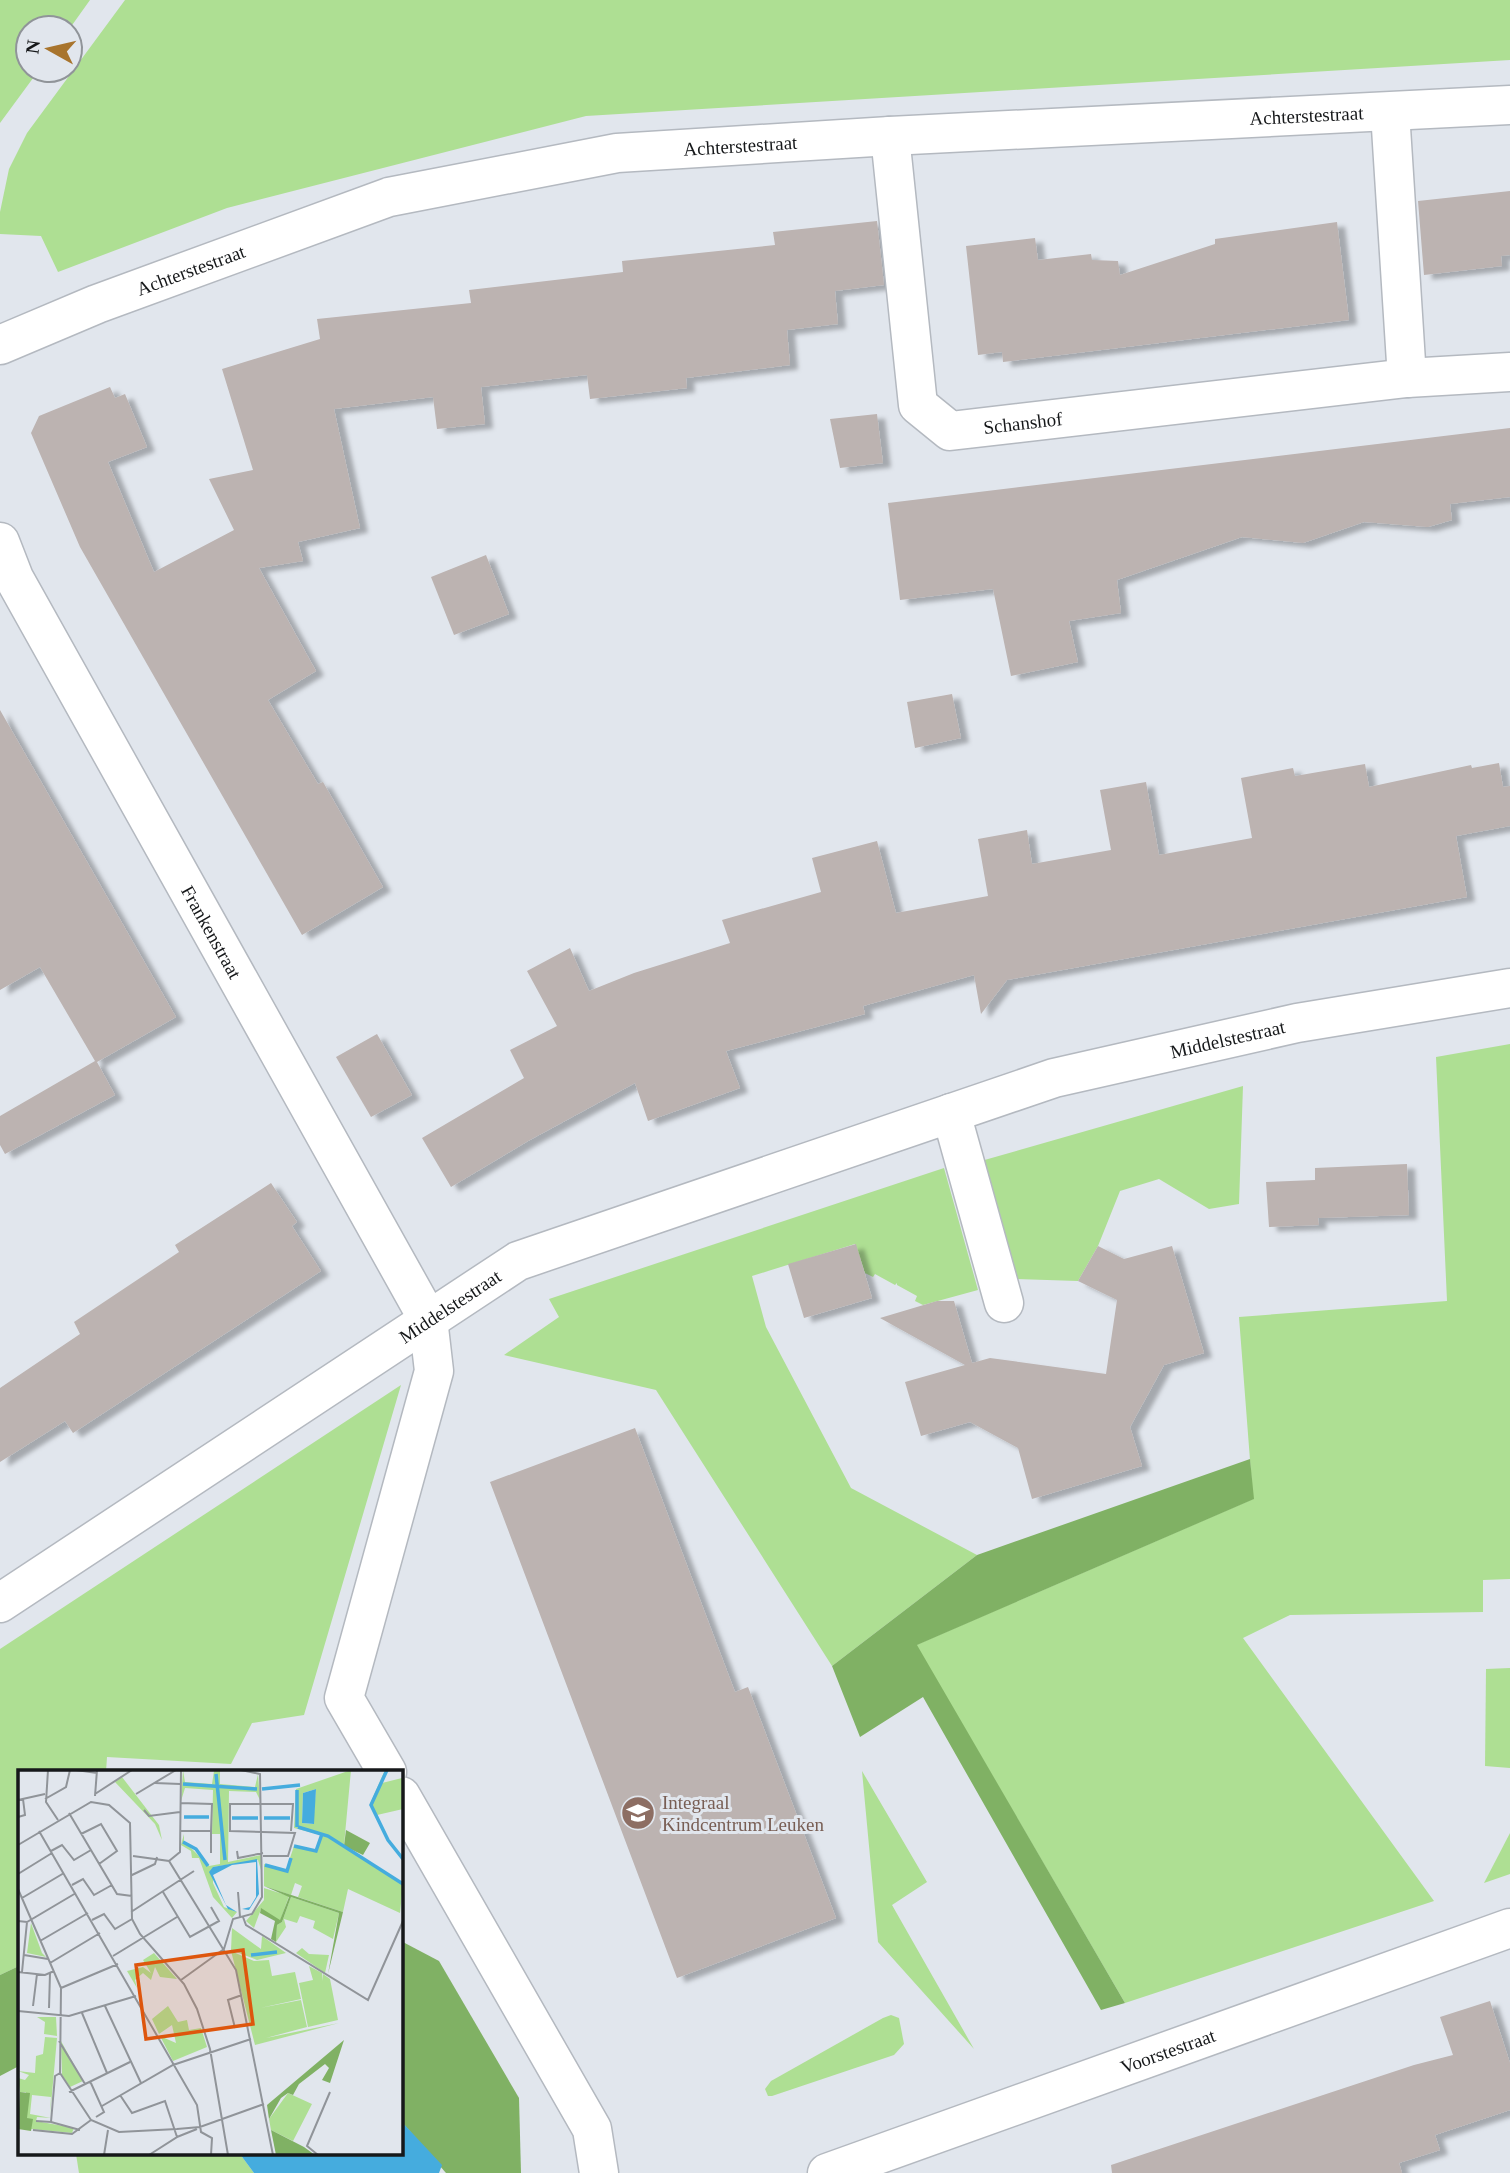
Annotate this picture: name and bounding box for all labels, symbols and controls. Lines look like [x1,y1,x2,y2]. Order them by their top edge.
north arrow [14,14,84,84]
text: N [21,38,44,55]
street label: Achterstestraat [1249,102,1365,129]
street label: Achterstestraat [683,132,799,160]
street label: Achterstestraat [134,240,249,300]
street label: Schanshof [982,408,1064,438]
street label: Frankenstraat [177,882,246,983]
street label: Middelstestraat [1168,1016,1288,1062]
street label: Middelstestraat [395,1265,505,1347]
inset map [18,1770,402,2156]
place label: Integraal Kindcentrum Leuken [662,1792,824,1835]
school or university icon: Integraal Kindcentrum Leuken [619,1794,657,1832]
street label: Voorstestraat [1118,2024,1219,2078]

